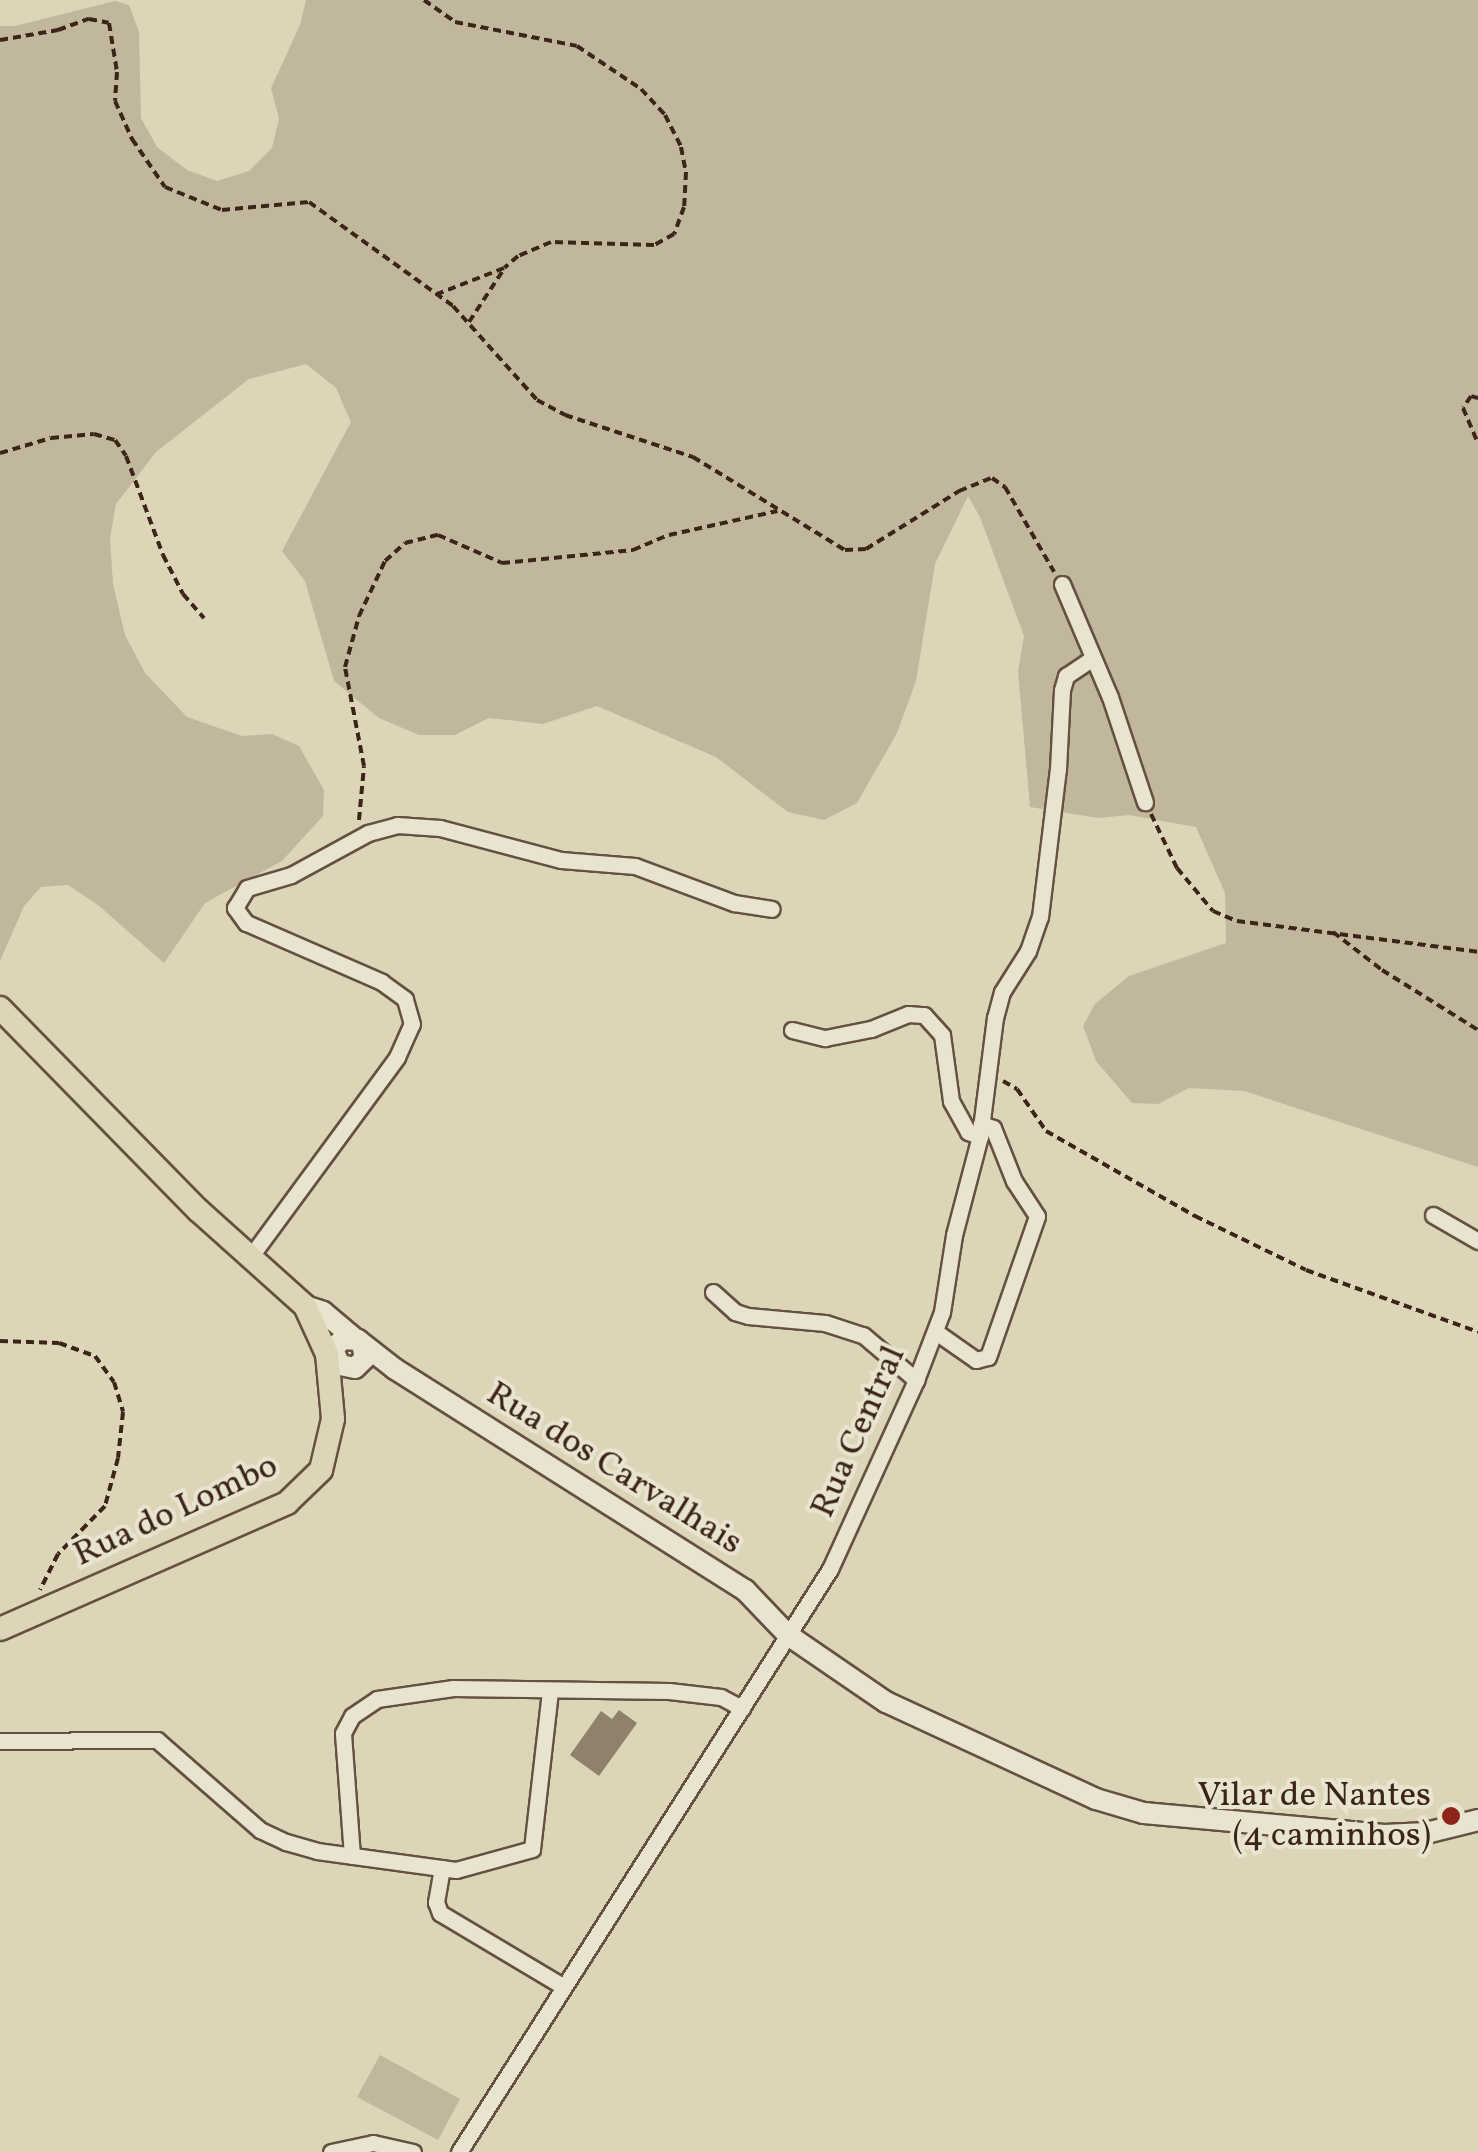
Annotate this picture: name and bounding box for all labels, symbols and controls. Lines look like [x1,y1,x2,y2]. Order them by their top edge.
street label: Rua Central [803,1340,915,1524]
street label: Rua dos Carvalhais [478,1373,750,1565]
street label: Rua do Lombo [67,1445,285,1577]
place label: Vilar de Nantes (4 caminhos) [1198,1775,1431,1857]
marker: Vilar de Nantes (4 caminhos) [1440,1805,1462,1827]

